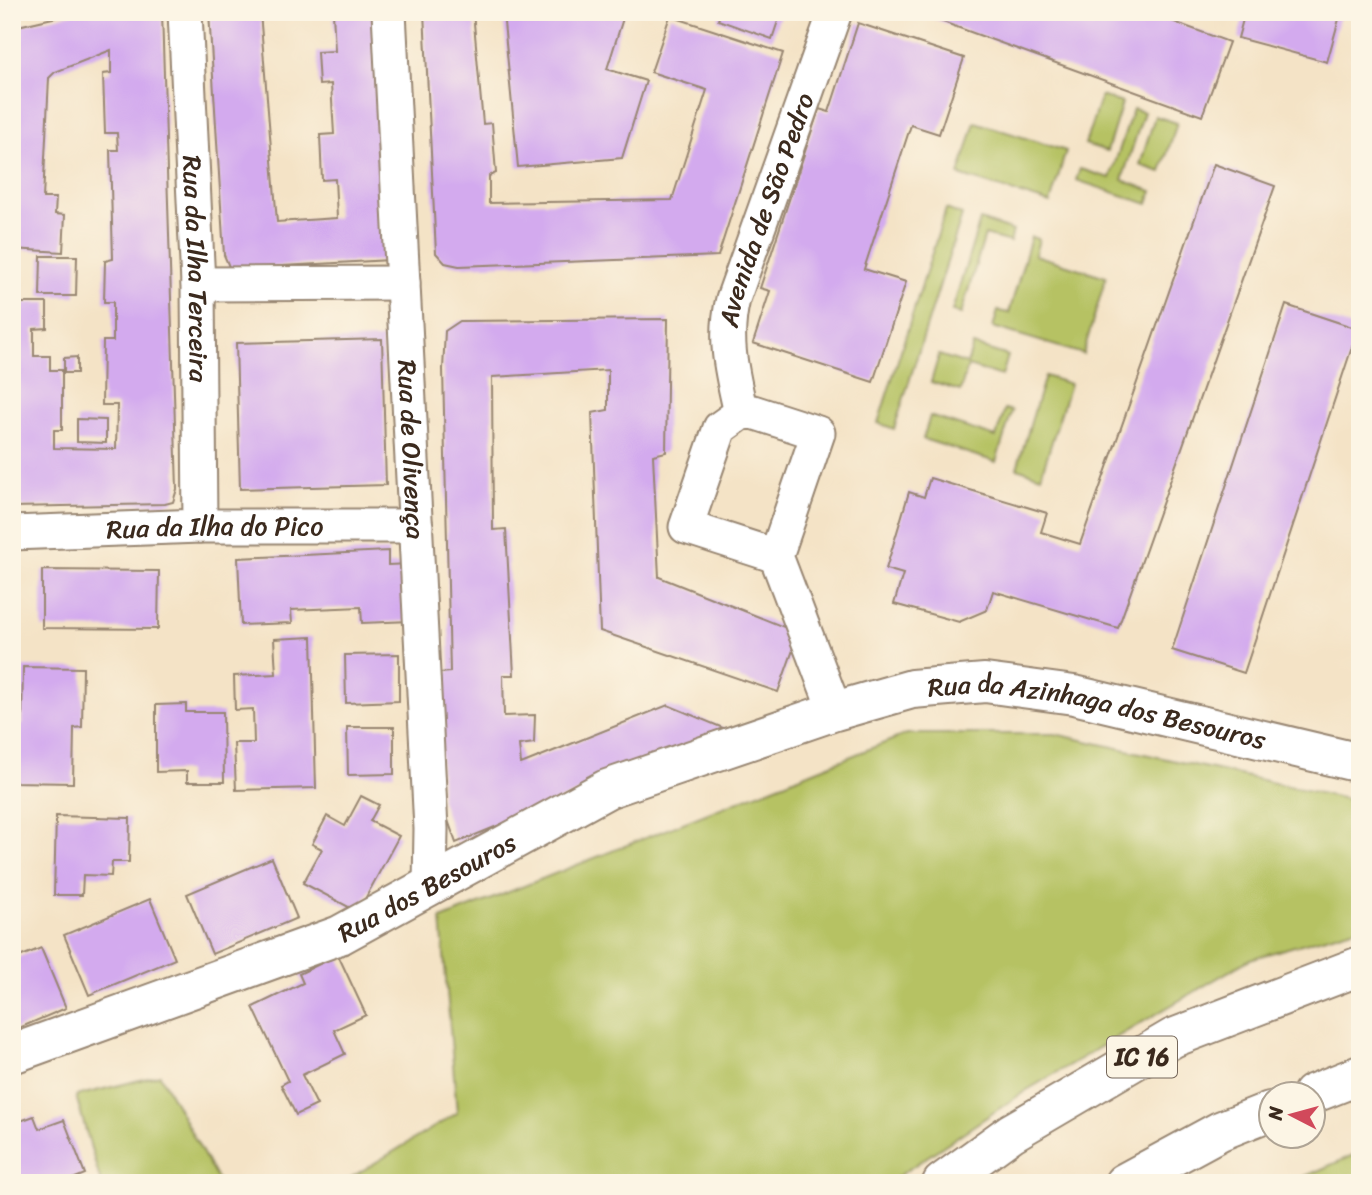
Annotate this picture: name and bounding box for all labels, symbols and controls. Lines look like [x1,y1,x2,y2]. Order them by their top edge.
street label: Avenida de São Pedro [706,86,827,331]
street label: Rua da Ilha Terceira [169,154,222,383]
street label: Rua de Olivença [384,359,439,540]
street label: Rua da Ilha do Pico [106,503,323,552]
street label: Rua da Azinhaga dos Besouros [926,659,1271,763]
street label: Rua dos Besouros [329,820,525,955]
road number: IC 16 [1107,1036,1177,1078]
north arrow [1256,1080,1326,1150]
text: N [1258,1104,1293,1123]

